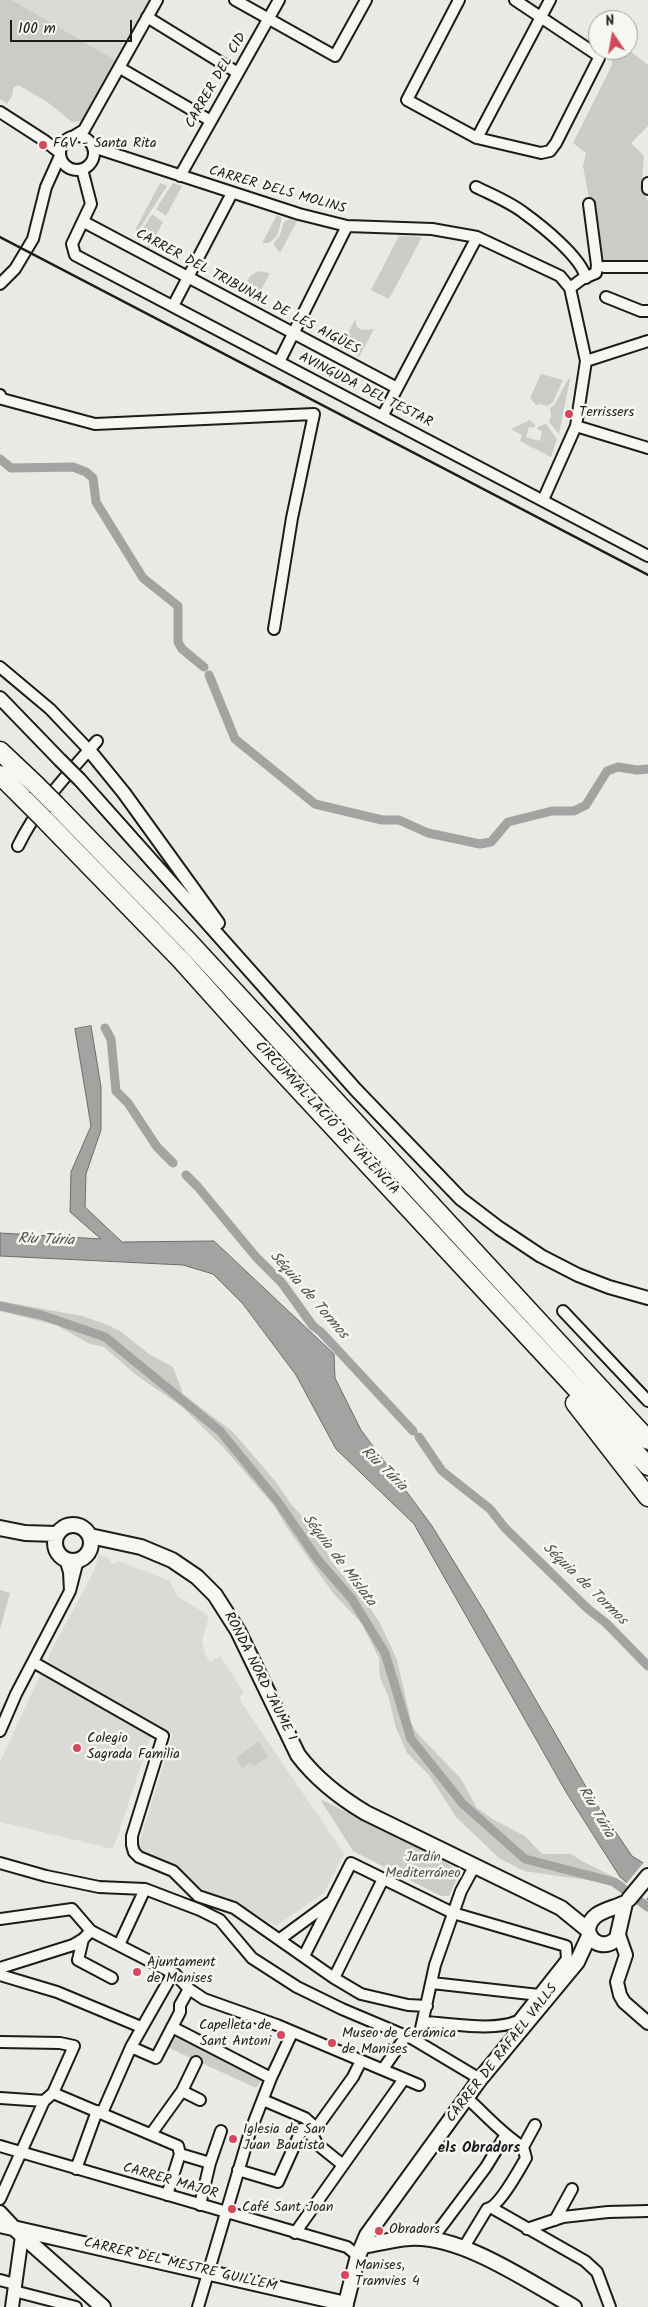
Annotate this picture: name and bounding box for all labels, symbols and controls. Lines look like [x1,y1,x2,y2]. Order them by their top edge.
scale bar [12,10,135,42]
north arrow [588,10,638,60]
text: N [603,10,617,33]
text: 100 m [18,17,56,41]
street label: CARRER DEL CID [183,30,251,132]
place label: FGV - Santa Rita [53,137,157,153]
marker: FGV - Santa Rita [37,139,49,151]
street label: CARRER DELS MOLINS [207,163,347,219]
street label: CARRER DEL TRIBUNAL DE LES AIGÜES [132,227,362,359]
street label: AVINGUDA DEL TESTAR [295,350,435,432]
place label: Terrissers [579,406,634,422]
marker: Terrissers [563,408,575,420]
street label: CIRCUMVAL·LACIÓ DE VALÈNCIA [250,1039,402,1199]
water label: Riu Túria [18,1231,74,1251]
water label: Séquia de Tormos [265,1248,351,1344]
water label: Riu Túria [356,1444,410,1496]
water label: Séquia de Mislata [297,1511,379,1611]
water label: Séquia de Tormos [538,1540,630,1630]
street label: RONDA NORD JAUME I [219,1610,299,1744]
place label: Colegio Sagrada Familia [87,1732,180,1764]
marker: Colegio Sagrada Familia [71,1742,83,1754]
water label: Riu Túria [573,1784,617,1842]
park label: Jardín Mediterráneo [385,1851,461,1884]
place label: Ajuntament de Manises [147,1956,216,1988]
marker: Ajuntament de Manises [131,1966,143,1978]
street label: CARRER DE RAFAEL VALLS [444,1982,562,2126]
place label: Capelleta de Sant Antoni [199,2019,271,2052]
place label: Museo de Cerámica de Manises [342,2027,456,2060]
marker: Capelleta de Sant Antoni [275,2029,287,2041]
marker: Museo de Cerámica de Manises [326,2037,338,2049]
place label: Iglesia de San Juan Bautista [243,2123,326,2156]
marker: Iglesia de San Juan Bautista [227,2133,239,2145]
district label: els Obradors [438,2140,520,2158]
street label: CARRER MAJOR [121,2160,219,2204]
place label: Café Sant Joan [242,2201,333,2217]
marker: Café Sant Joan [226,2203,238,2215]
place label: Obradors [389,2223,440,2239]
marker: Obradors [373,2225,385,2237]
street label: CARRER DEL MESTRE GUILLEM [82,2236,278,2296]
place label: Manises, Tramvies 4 [355,2259,420,2292]
marker: Manises, Tramvies 4 [339,2269,351,2281]

